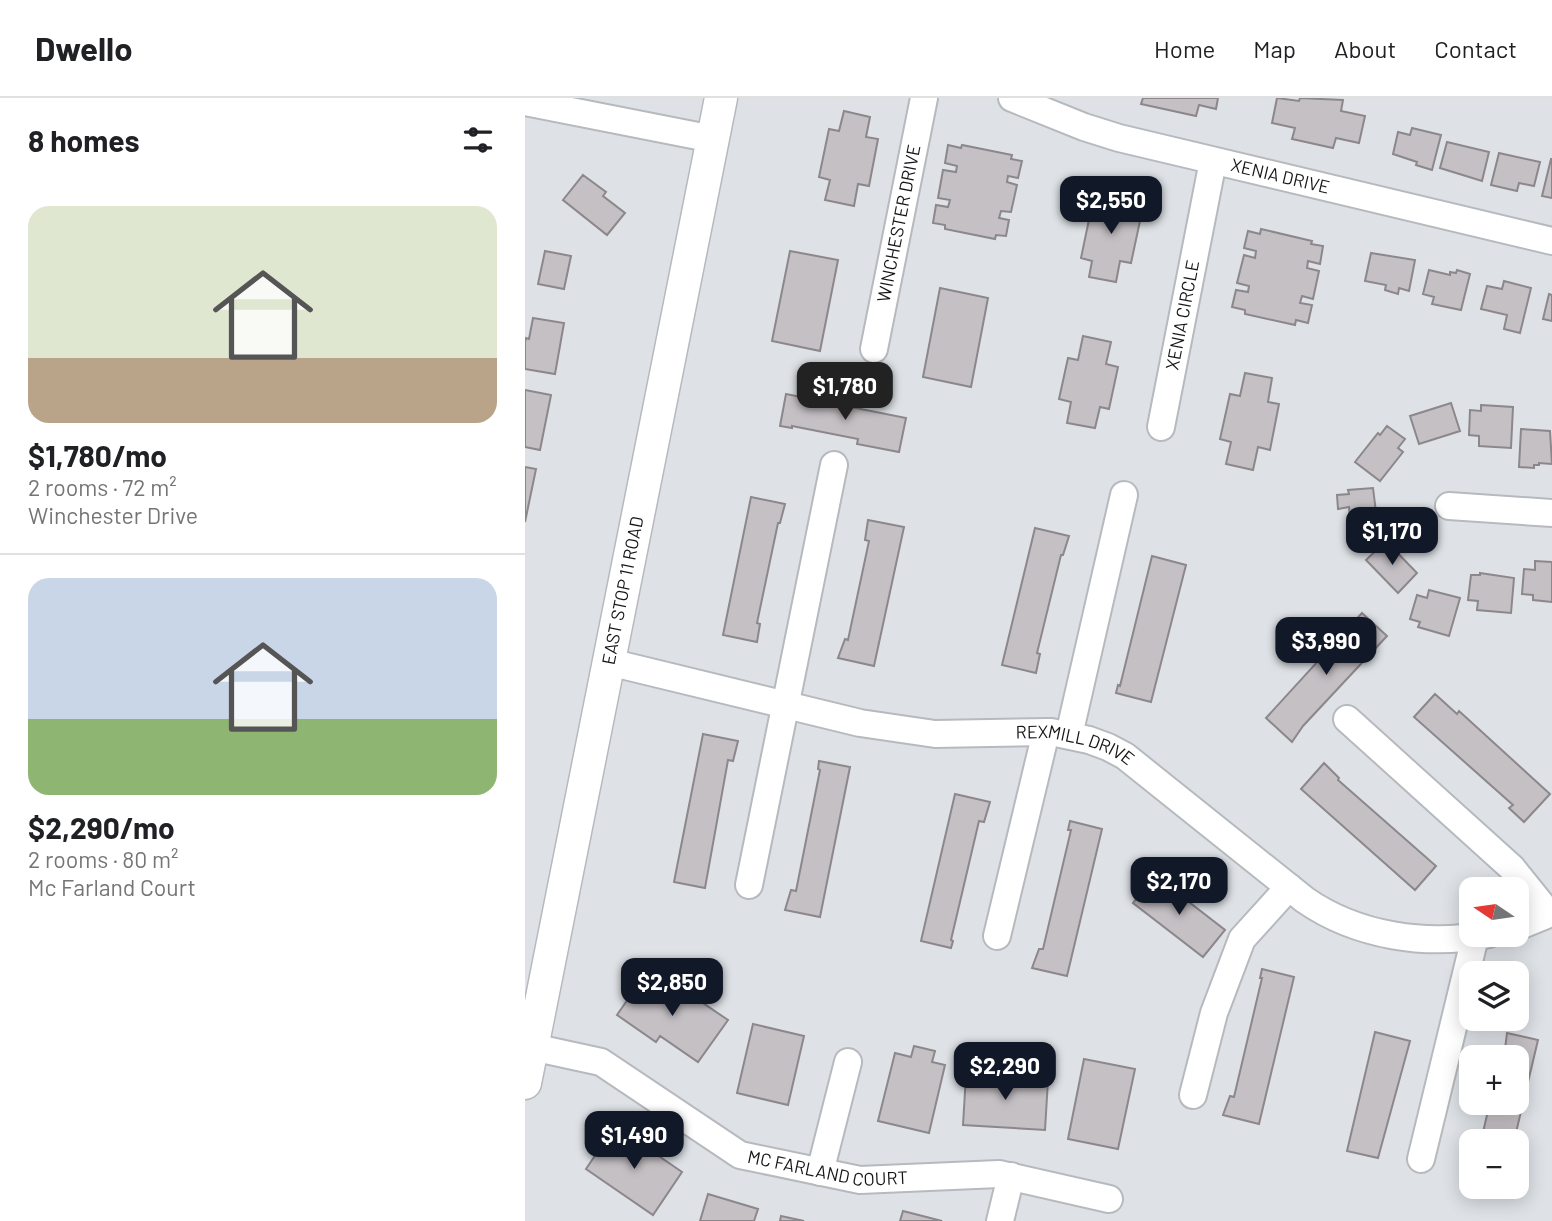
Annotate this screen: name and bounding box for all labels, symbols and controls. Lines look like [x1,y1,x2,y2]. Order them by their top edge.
text: Dwello [35,28,133,68]
text: Home [1154,34,1215,63]
text: Map [1253,34,1296,63]
text: About [1334,34,1396,63]
text: Contact [1434,34,1517,63]
icon: filters [459,121,497,159]
text: 8 homes [28,122,139,158]
street label: WINCHESTER DRIVE [872,143,924,304]
street label: XENIA DRIVE [1229,153,1332,198]
pin: $2,550 [1054,176,1168,236]
text: $2,550 [1076,185,1146,213]
icon: home [200,252,326,378]
street label: XENIA CIRCLE [1160,258,1203,372]
pin: $1,780 [788,362,902,422]
text: $1,780 [813,371,877,399]
text: $1,780/mo [28,437,167,473]
text: 2 rooms · 72 m² [28,473,177,501]
text: Winchester Drive [28,501,198,529]
pin: $1,170 [1335,508,1449,567]
street label: EAST STOP 11 ROAD [596,514,647,667]
text: $1,170 [1362,516,1422,544]
pin: $3,990 [1269,618,1383,677]
icon: home [200,624,326,750]
text: $3,990 [1291,626,1361,654]
street label: REXMILL DRIVE [1016,720,1139,769]
text: $2,290/mo [28,809,175,845]
text: 2 rooms · 80 m² [28,845,178,873]
pin: $2,170 [1122,858,1236,917]
text: $2,170 [1147,866,1211,894]
text: Mc Farland Court [28,873,196,901]
north arrow [1459,877,1529,947]
map controls [1459,877,1529,1199]
pin: $2,850 [615,958,729,1018]
button: layers [1459,961,1529,1031]
text: $2,850 [637,967,707,995]
pin: $2,290 [948,1042,1062,1102]
button: + [1459,1045,1529,1115]
text: $2,290 [970,1051,1040,1079]
pin: $1,490 [577,1112,691,1171]
text: $1,490 [601,1120,667,1148]
button: − [1459,1129,1529,1199]
street label: MC FARLAND COURT [746,1145,908,1191]

